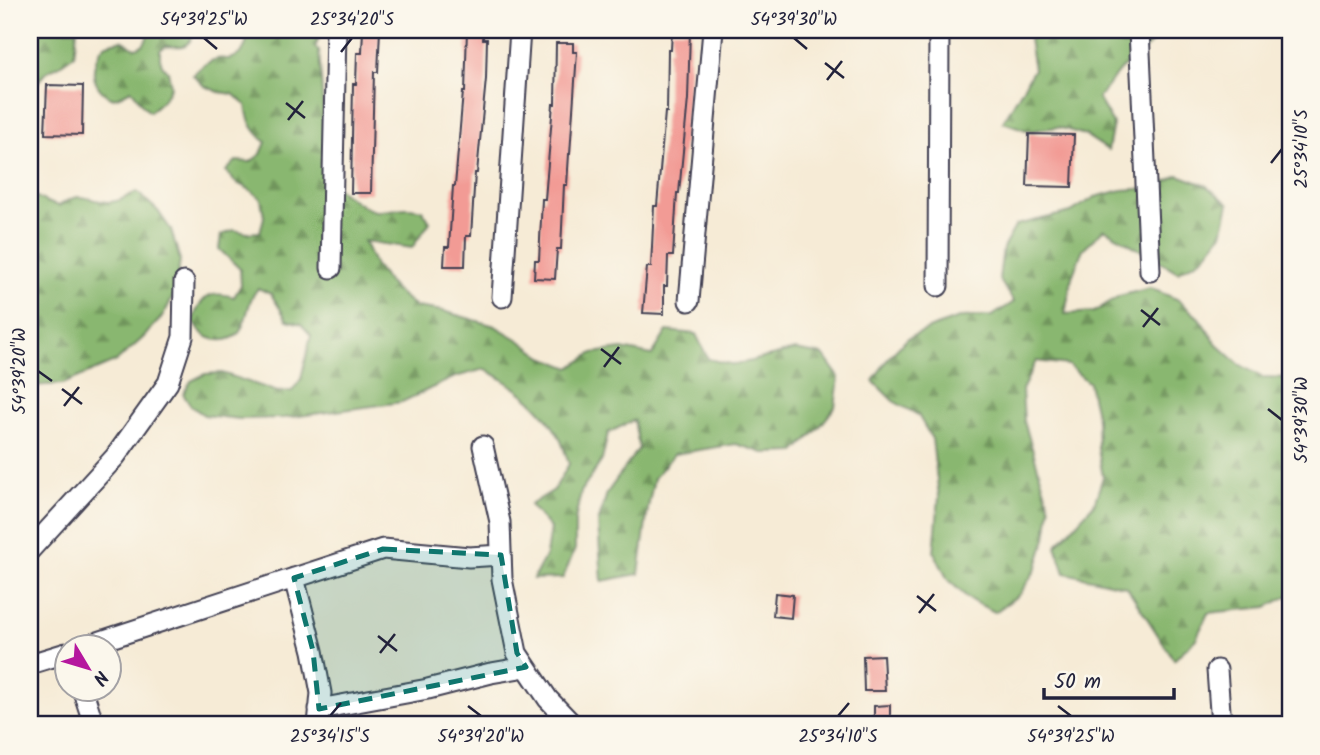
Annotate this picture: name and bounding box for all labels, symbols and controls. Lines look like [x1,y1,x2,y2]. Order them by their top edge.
text: 54°39'25"W [160,6,248,35]
text: 25°34'20"S [310,6,394,35]
text: 54°39'30"W [751,6,837,35]
text: 25°34'10"S [1288,109,1317,189]
text: 54°39'20"W [6,328,35,414]
text: 54°39'30"W [1288,377,1317,463]
north arrow [52,632,122,702]
scale bar [1044,657,1173,701]
text: N [84,663,115,691]
text: 50 m [1054,666,1101,699]
text: 25°34'15"S [290,723,370,752]
text: 54°39'20"W [438,723,524,752]
text: 25°34'10"S [798,723,878,752]
text: 54°39'25"W [1027,723,1115,752]

